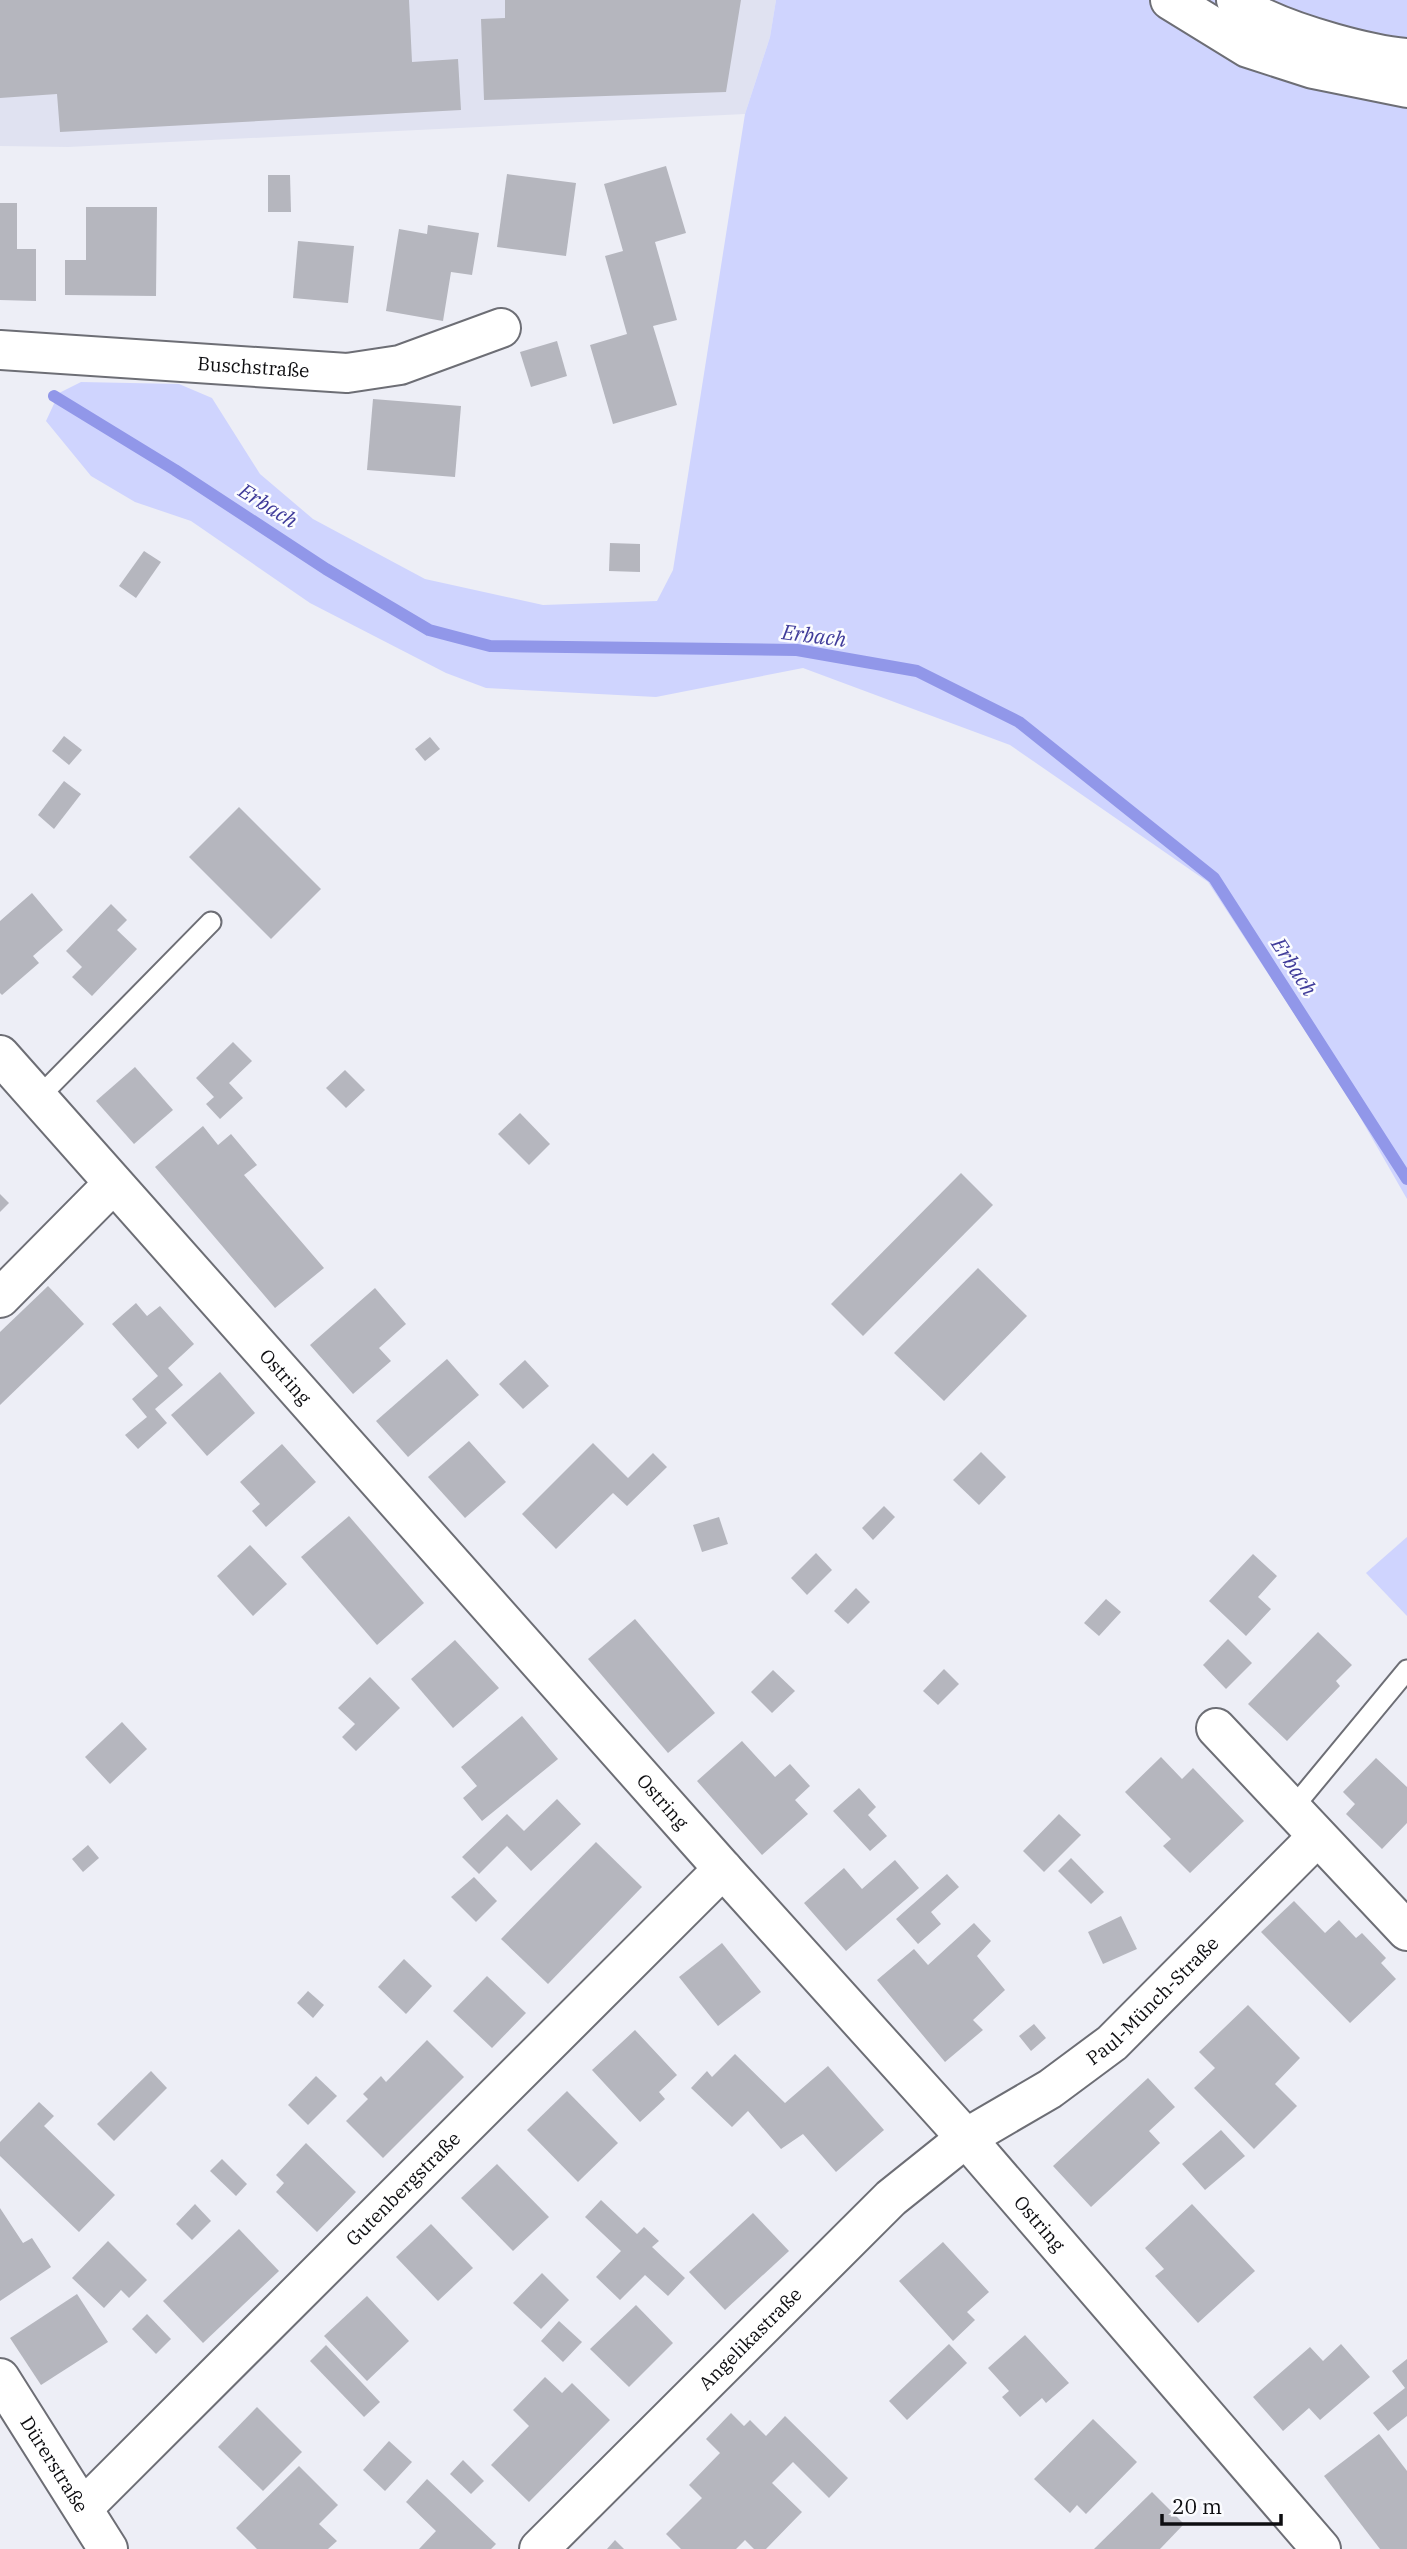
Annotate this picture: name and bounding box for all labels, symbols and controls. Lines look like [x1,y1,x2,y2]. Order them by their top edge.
street label: Buschstraße [197,351,310,382]
water label: Erbach [233,476,304,534]
water label: Erbach [779,617,848,653]
water label: Erbach [1265,931,1324,1001]
street label: Ostring [255,1344,317,1410]
street label: Ostring [632,1768,694,1834]
street label: Paul-Münch-Straße [1081,1931,1223,2070]
street label: Gutenbergstraße [341,2126,465,2251]
street label: Ostring [1009,2190,1071,2257]
street label: Angelikastraße [693,2282,807,2395]
street label: Dürerstraße [15,2412,94,2517]
scale bar [1162,2482,1281,2526]
text: 20 m [1172,2492,1222,2520]

